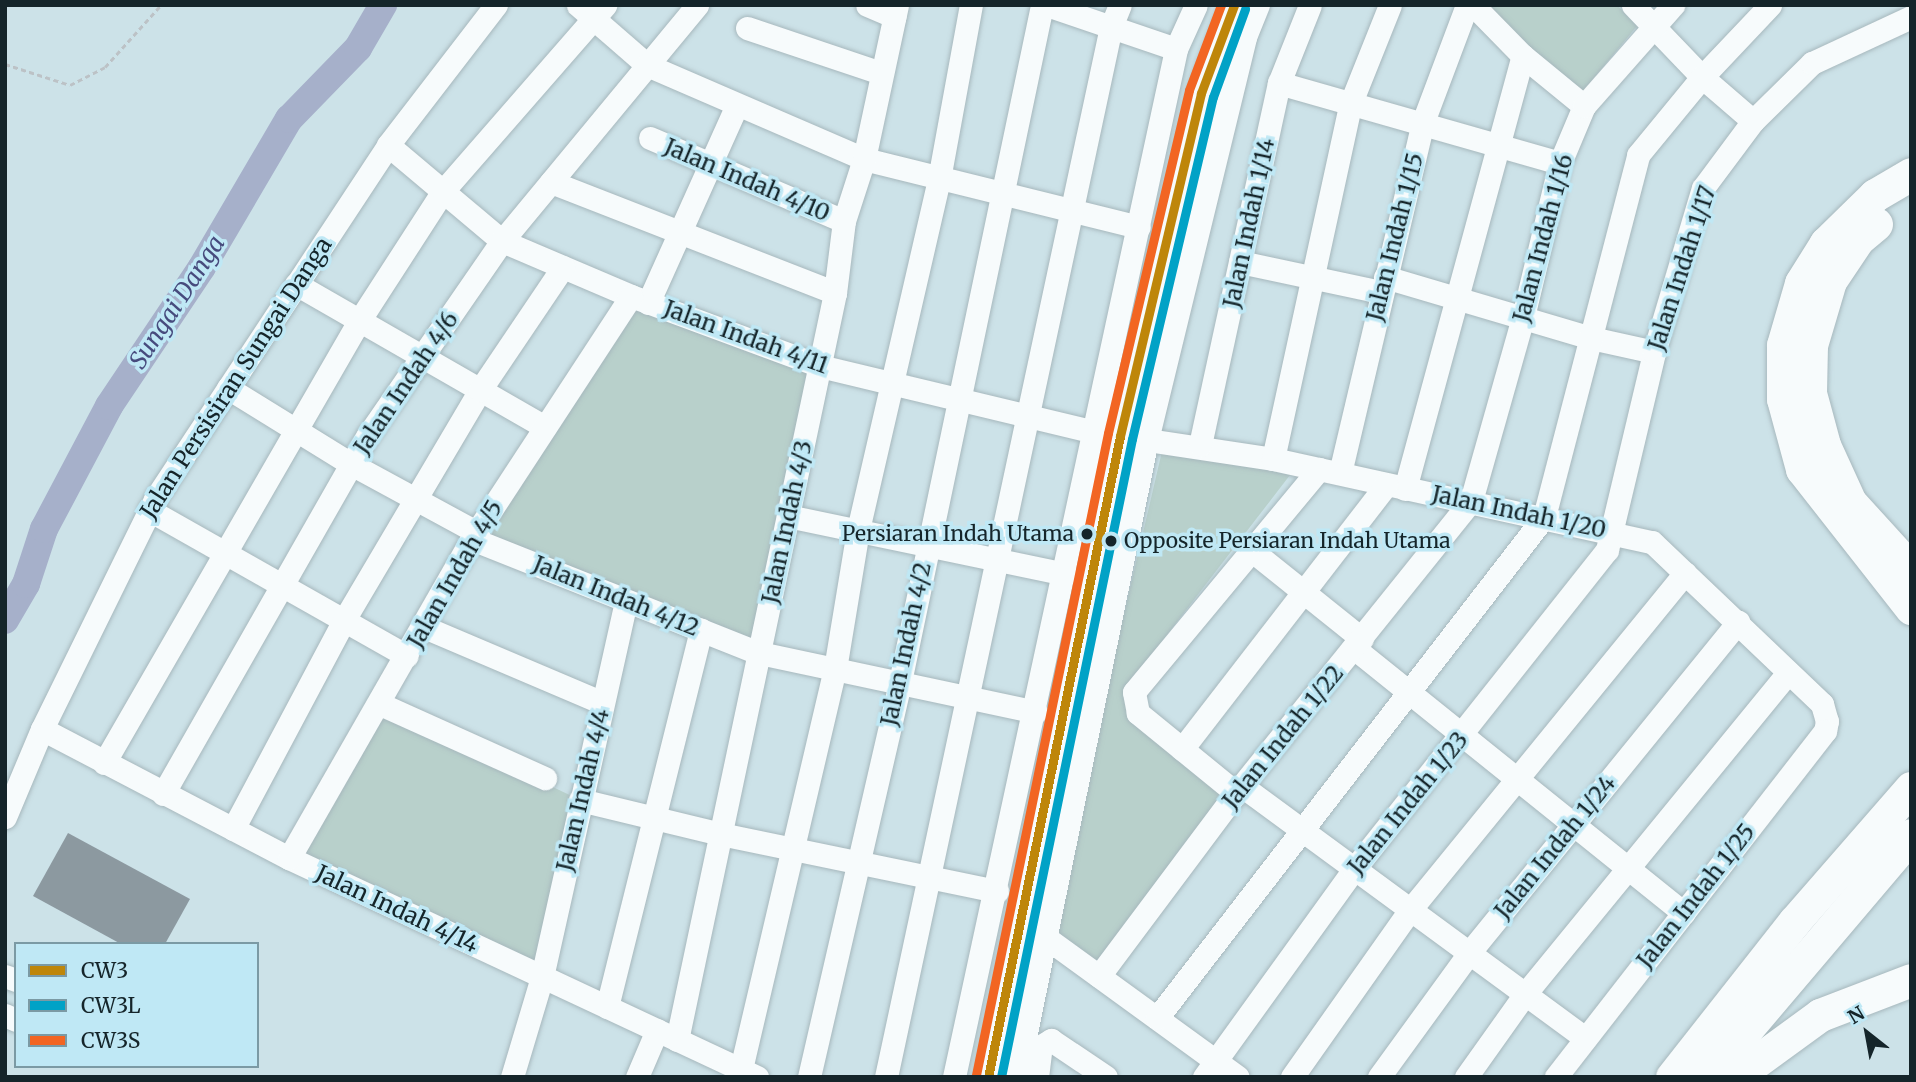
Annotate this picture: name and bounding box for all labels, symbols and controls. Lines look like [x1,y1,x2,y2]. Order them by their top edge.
street label: Jalan Indah 4/10 [660,133,834,227]
street label: Jalan Indah 1/14 [1218,136,1280,310]
street label: Jalan Indah 1/15 [1361,150,1429,324]
street label: Jalan Indah 1/16 [1507,151,1579,325]
street label: Jalan Indah 1/17 [1642,182,1722,354]
water label: Sungai Danga [123,230,231,374]
street label: Jalan Persisiran Sungai Danga [135,232,337,524]
street label: Jalan Indah 4/11 [660,294,832,380]
street label: Jalan Indah 4/6 [348,306,464,460]
street label: Jalan Indah 4/3 [756,438,818,606]
street label: Jalan Indah 1/20 [1429,480,1609,544]
street label: Jalan Indah 4/5 [402,495,508,653]
place label: Persiaran Indah Utama [842,521,1074,547]
marker: Persiaran Indah Utama [1080,527,1094,541]
place label: Opposite Persiaran Indah Utama [1124,528,1451,554]
marker: Opposite Persiaran Indah Utama [1104,534,1118,548]
street label: Jalan Indah 4/12 [529,550,703,642]
street label: Jalan Indah 4/2 [875,560,937,728]
street label: Jalan Indah 1/22 [1217,660,1349,814]
street label: Jalan Indah 4/4 [551,706,615,874]
street label: Jalan Indah 1/23 [1342,726,1474,880]
street label: Jalan Indah 1/24 [1489,770,1621,924]
street label: Jalan Indah 1/25 [1631,818,1761,974]
street label: Jalan Indah 4/14 [311,859,483,959]
legend [14,942,259,1068]
text: CW3 [81,957,128,984]
text: CW3L [81,992,141,1019]
north arrow [1832,998,1902,1068]
text: N [1844,1001,1869,1029]
text: CW3S [81,1027,140,1054]

